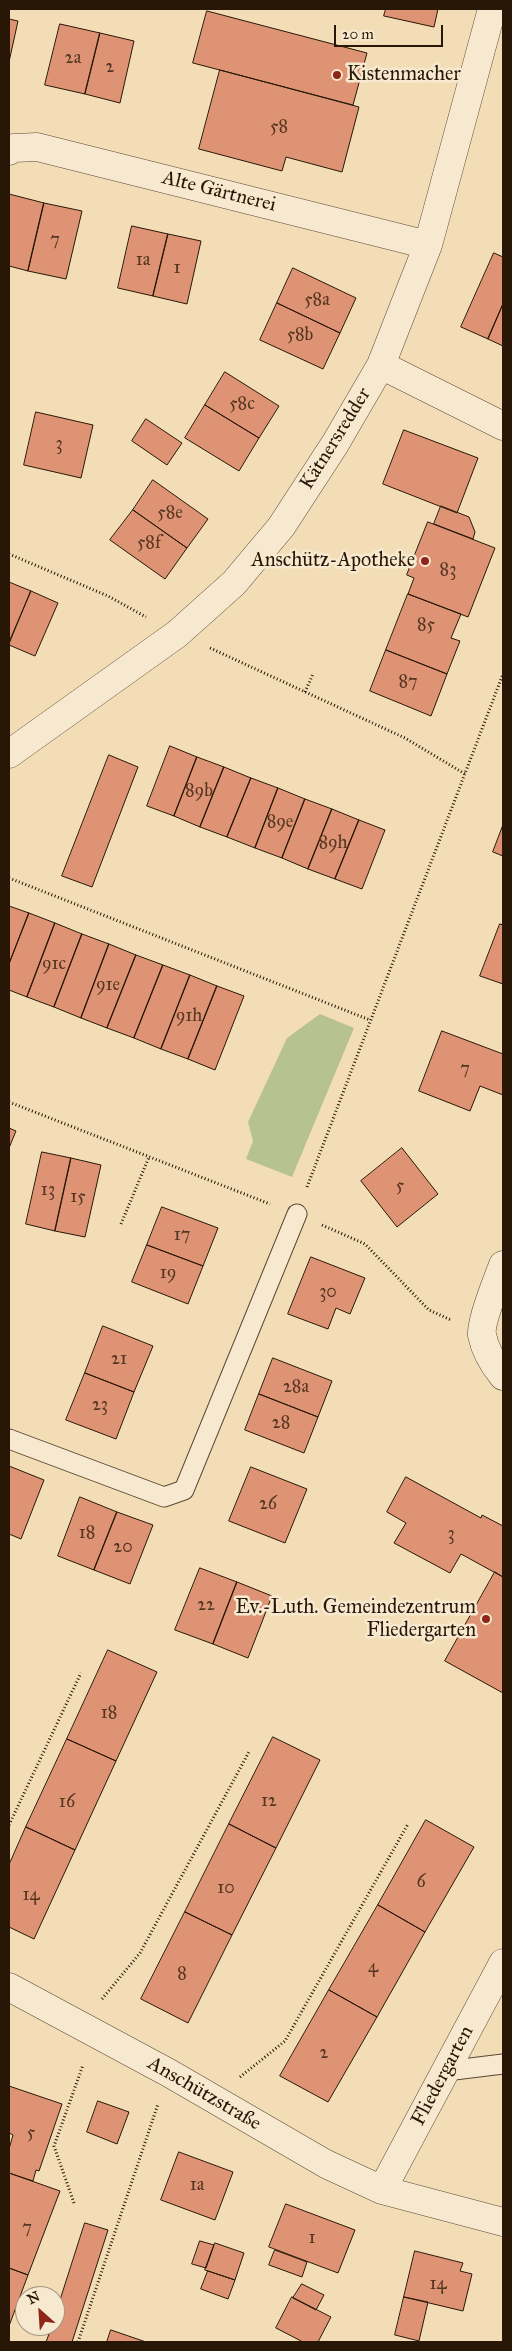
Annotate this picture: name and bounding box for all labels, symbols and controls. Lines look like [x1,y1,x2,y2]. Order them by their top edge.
scale bar [337,15,446,47]
text: 20 m [342,25,374,43]
house number: 2a [65,48,81,70]
house number: 2 [106,57,114,79]
place label: Kistenmacher [347,63,461,87]
marker: Kistenmacher [331,69,343,81]
house number: 58 [270,117,288,139]
street label: Alte Gärtnerei [160,166,278,218]
house number: 7 [50,230,60,252]
house number: 1a [136,250,150,272]
house number: 1 [173,258,181,280]
house number: 58a [304,290,330,312]
house number: 58b [287,325,313,347]
street label: Kätnersredder [295,384,377,494]
house number: 58c [229,394,255,416]
house number: 3 [55,434,63,456]
house number: 58e [157,503,183,525]
house number: 58f [137,533,161,555]
place label: Anschütz-Apotheke [251,549,415,573]
marker: Anschütz-Apotheke [419,555,431,567]
house number: 83 [440,560,456,582]
house number: 85 [417,615,435,637]
house number: 87 [398,672,418,694]
house number: 89b [185,781,213,803]
house number: 89e [267,812,293,834]
house number: 89h [318,833,348,855]
house number: 91c [42,954,66,976]
house number: 91e [96,975,120,997]
house number: 91h [176,1006,202,1028]
house number: 7 [460,1059,470,1081]
house number: 5 [396,1176,404,1198]
house number: 13 [41,1180,55,1202]
house number: 15 [70,1187,86,1209]
house number: 17 [174,1225,190,1247]
house number: 19 [160,1263,176,1285]
house number: 30 [319,1282,337,1304]
house number: 21 [111,1349,127,1371]
house number: 28a [283,1377,309,1399]
house number: 23 [92,1395,108,1417]
house number: 28 [272,1413,290,1435]
house number: 26 [259,1494,277,1516]
house number: 18 [79,1523,95,1545]
house number: 3 [447,1524,455,1546]
house number: 20 [113,1537,133,1559]
house number: 22 [197,1595,215,1617]
place label: Ev.-Luth. Gemeindezentrum Fliedergarten [235,1596,476,1643]
marker: Ev.-Luth. Gemeindezentrum Fliedergarten [480,1613,492,1625]
house number: 18 [101,1703,117,1725]
house number: 12 [261,1791,277,1813]
house number: 16 [59,1792,75,1814]
house number: 6 [416,1872,426,1894]
house number: 10 [217,1878,235,1900]
house number: 14 [22,1885,40,1907]
house number: 4 [368,1957,378,1979]
house number: 8 [177,1964,187,1986]
street label: Fliedergarten [407,2022,479,2130]
house number: 2 [320,2043,328,2065]
street label: Anschützstraße [143,2052,265,2136]
house number: 5 [27,2123,35,2145]
house number: 1a [190,2175,204,2197]
house number: 7 [22,2218,32,2240]
house number: 1 [308,2228,316,2250]
house number: 14 [429,2274,447,2296]
north arrow [15,2286,65,2336]
text: N [25,2288,43,2308]

